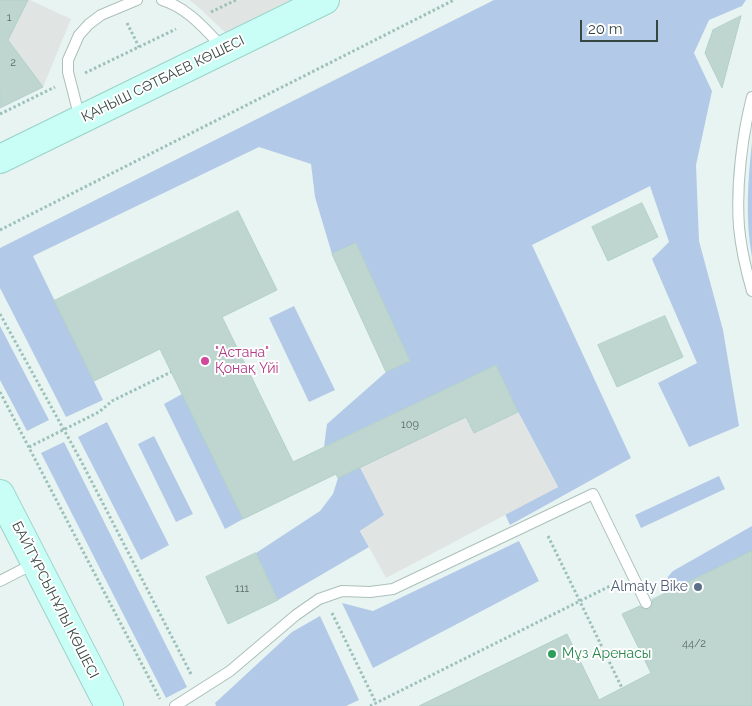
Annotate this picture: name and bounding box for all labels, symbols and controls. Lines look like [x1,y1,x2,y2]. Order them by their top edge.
scale bar [582,10,660,42]
house number: 1 [7,11,11,25]
text: 20 m [588,20,623,38]
street label: ҚАНЫШ СӘТБАЕВ КӨШЕСІ [79,32,247,126]
house number: 2 [10,56,16,70]
place label: "Астана" Қонақ Үйі [215,345,279,378]
marker: "Астана" Қонақ Үйі [199,355,211,367]
house number: 109 [401,418,419,432]
street label: БАЙТҰРСЫНҰЛЫ КӨШЕСІ [8,519,102,681]
place label: Almaty Bike [611,579,688,595]
marker: Almaty Bike [692,581,704,593]
house number: 111 [235,582,249,596]
house number: 44/2 [682,637,706,651]
place label: Мұз Аренасы [562,646,651,662]
marker: Мұз Аренасы [546,648,558,660]

